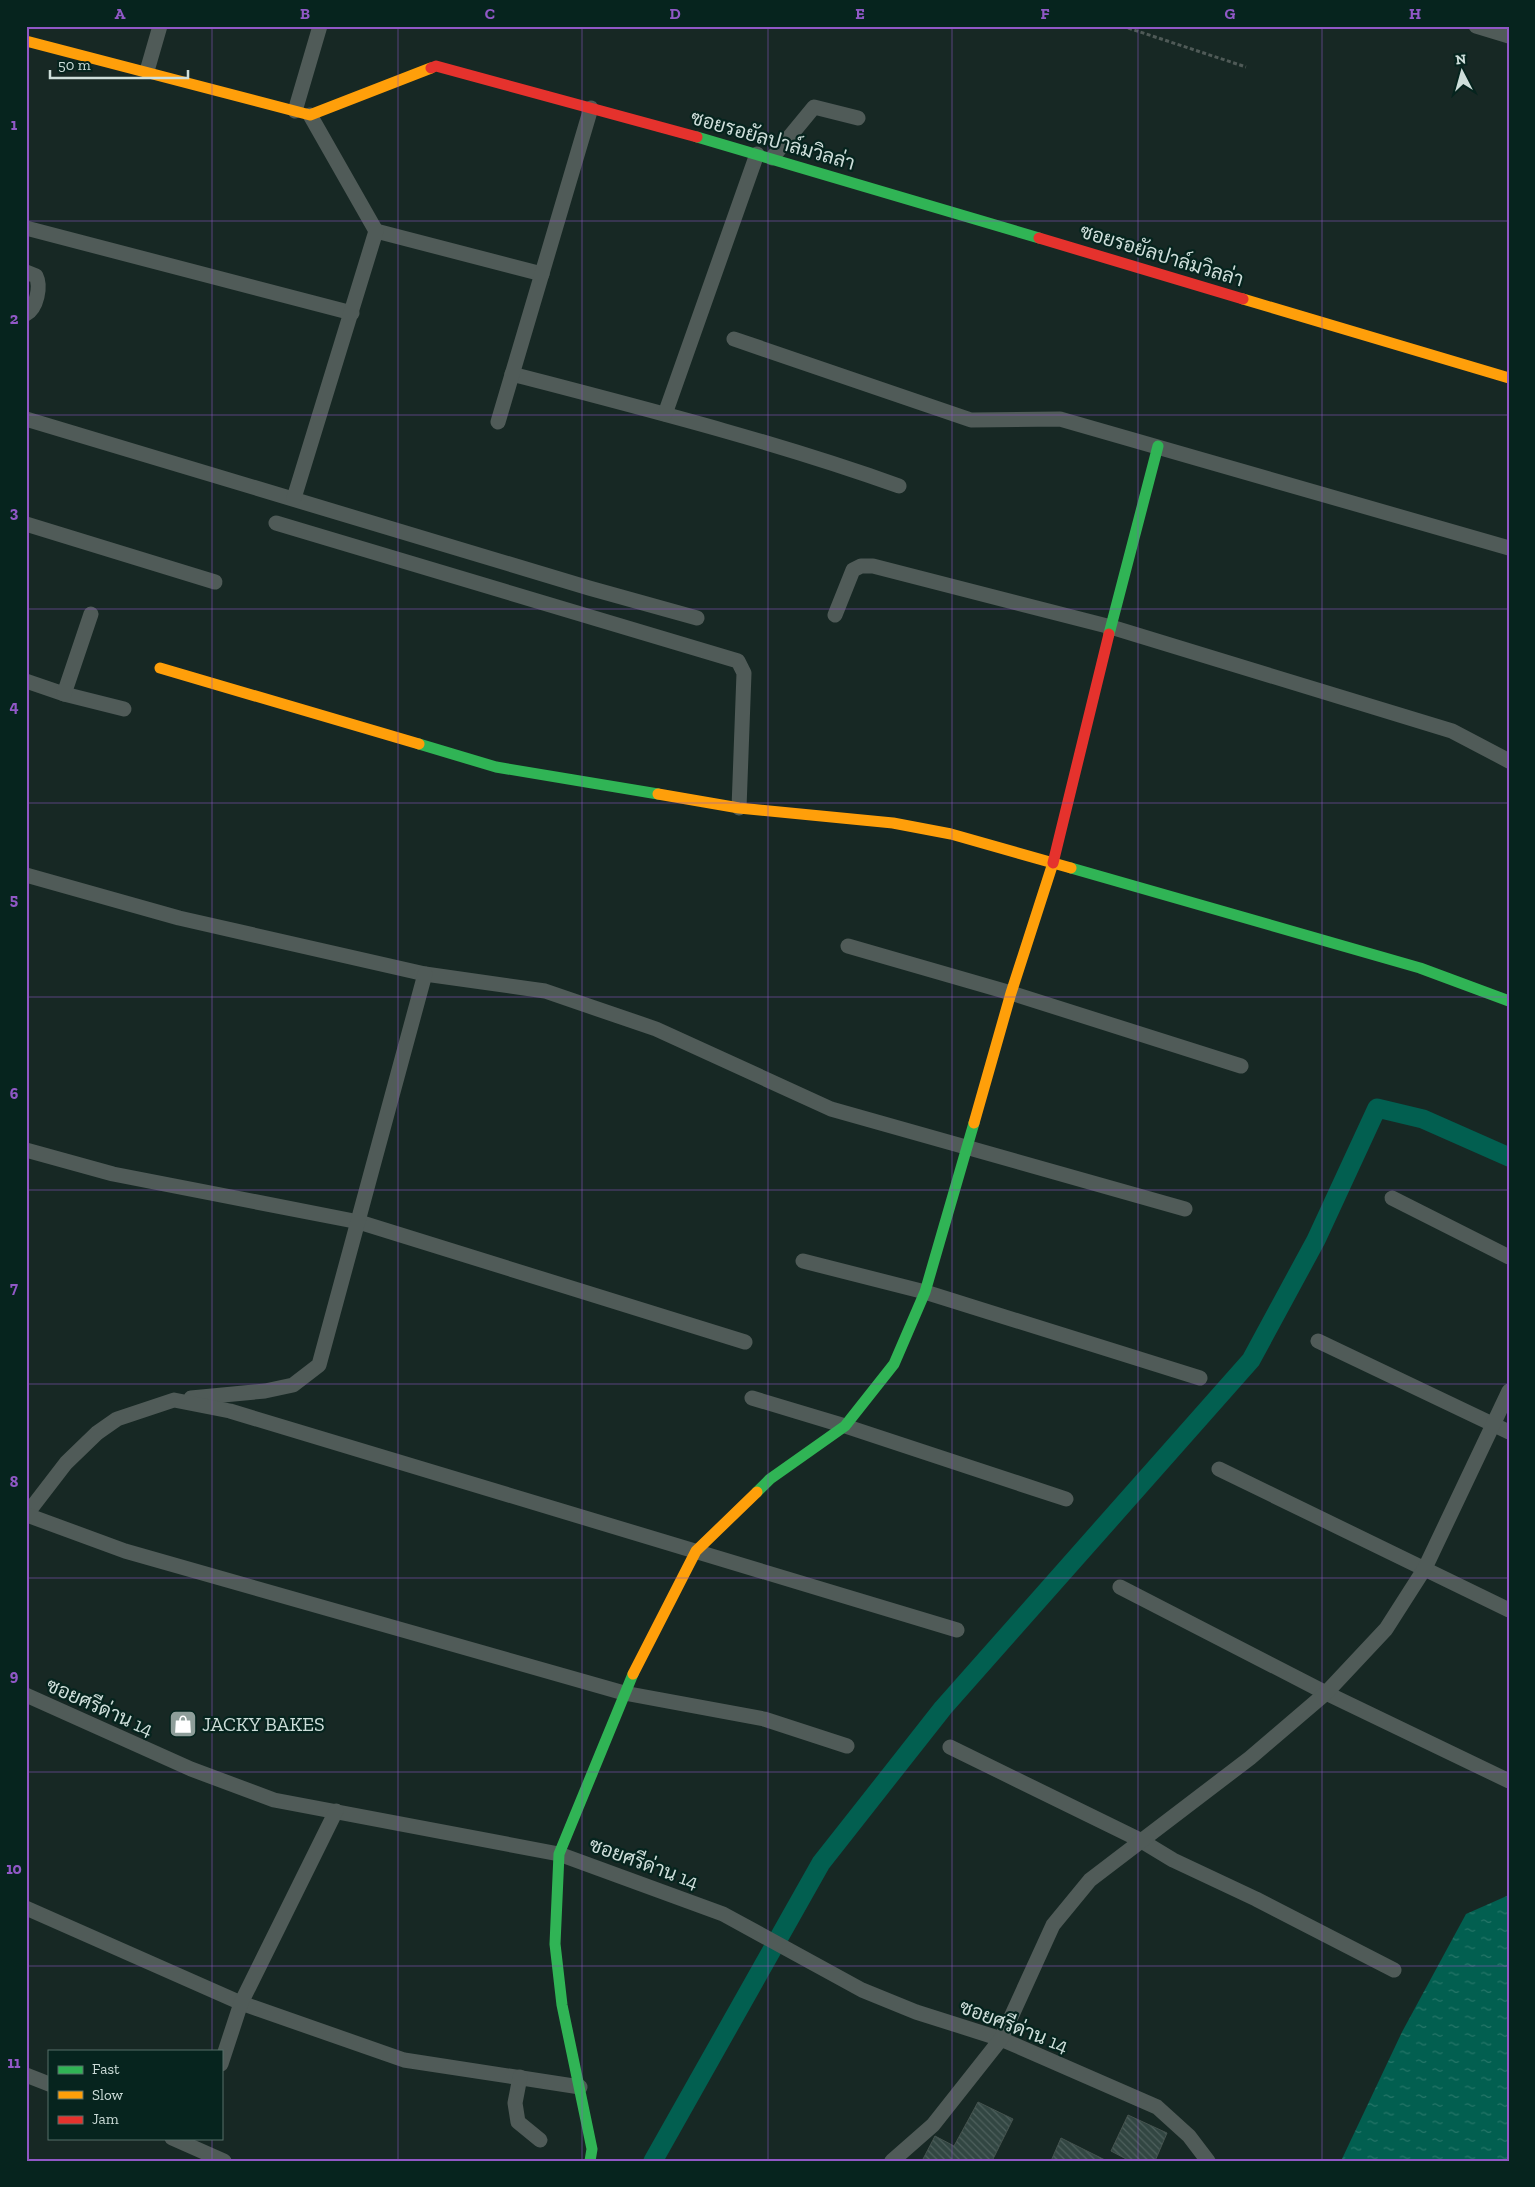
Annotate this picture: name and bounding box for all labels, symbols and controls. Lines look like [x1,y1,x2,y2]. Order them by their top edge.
text: A [115,4,126,23]
text: B [300,4,310,23]
text: C [485,4,495,23]
text: D [669,4,681,23]
text: E [855,4,865,23]
text: F [1040,4,1050,23]
text: G [1225,4,1236,23]
text: H [1409,4,1421,23]
scale bar [50,48,188,80]
north arrow [1438,48,1488,98]
text: N [1455,51,1467,69]
text: 50 m [58,56,91,74]
street label: ซอยรอยัลปาล์มวิลล่า [688,103,858,175]
text: 1 [11,115,18,134]
street label: ซอยรอยัลปาล์มวิลล่า [1077,217,1247,291]
text: 2 [10,309,19,328]
text: 3 [10,503,19,522]
text: 4 [9,697,19,716]
text: 5 [10,890,18,909]
text: 6 [10,1084,19,1103]
text: 7 [10,1278,18,1297]
text: 8 [10,1472,19,1491]
text: 9 [10,1666,19,1685]
street label: ซอยศรีด่าน 14 [43,1672,158,1741]
shop icon: JACKY BAKES [168,1709,198,1739]
place label: JACKY BAKES [202,1712,325,1736]
street label: ซอยศรีด่าน 14 [586,1831,702,1894]
text: 10 [6,1859,22,1878]
street label: ซอยศรีด่าน 14 [956,1993,1072,2058]
legend [48,2050,222,2140]
text: 11 [8,2053,21,2072]
text: Fast [92,2060,120,2078]
text: Slow [92,2086,124,2104]
text: Jam [92,2110,119,2128]

